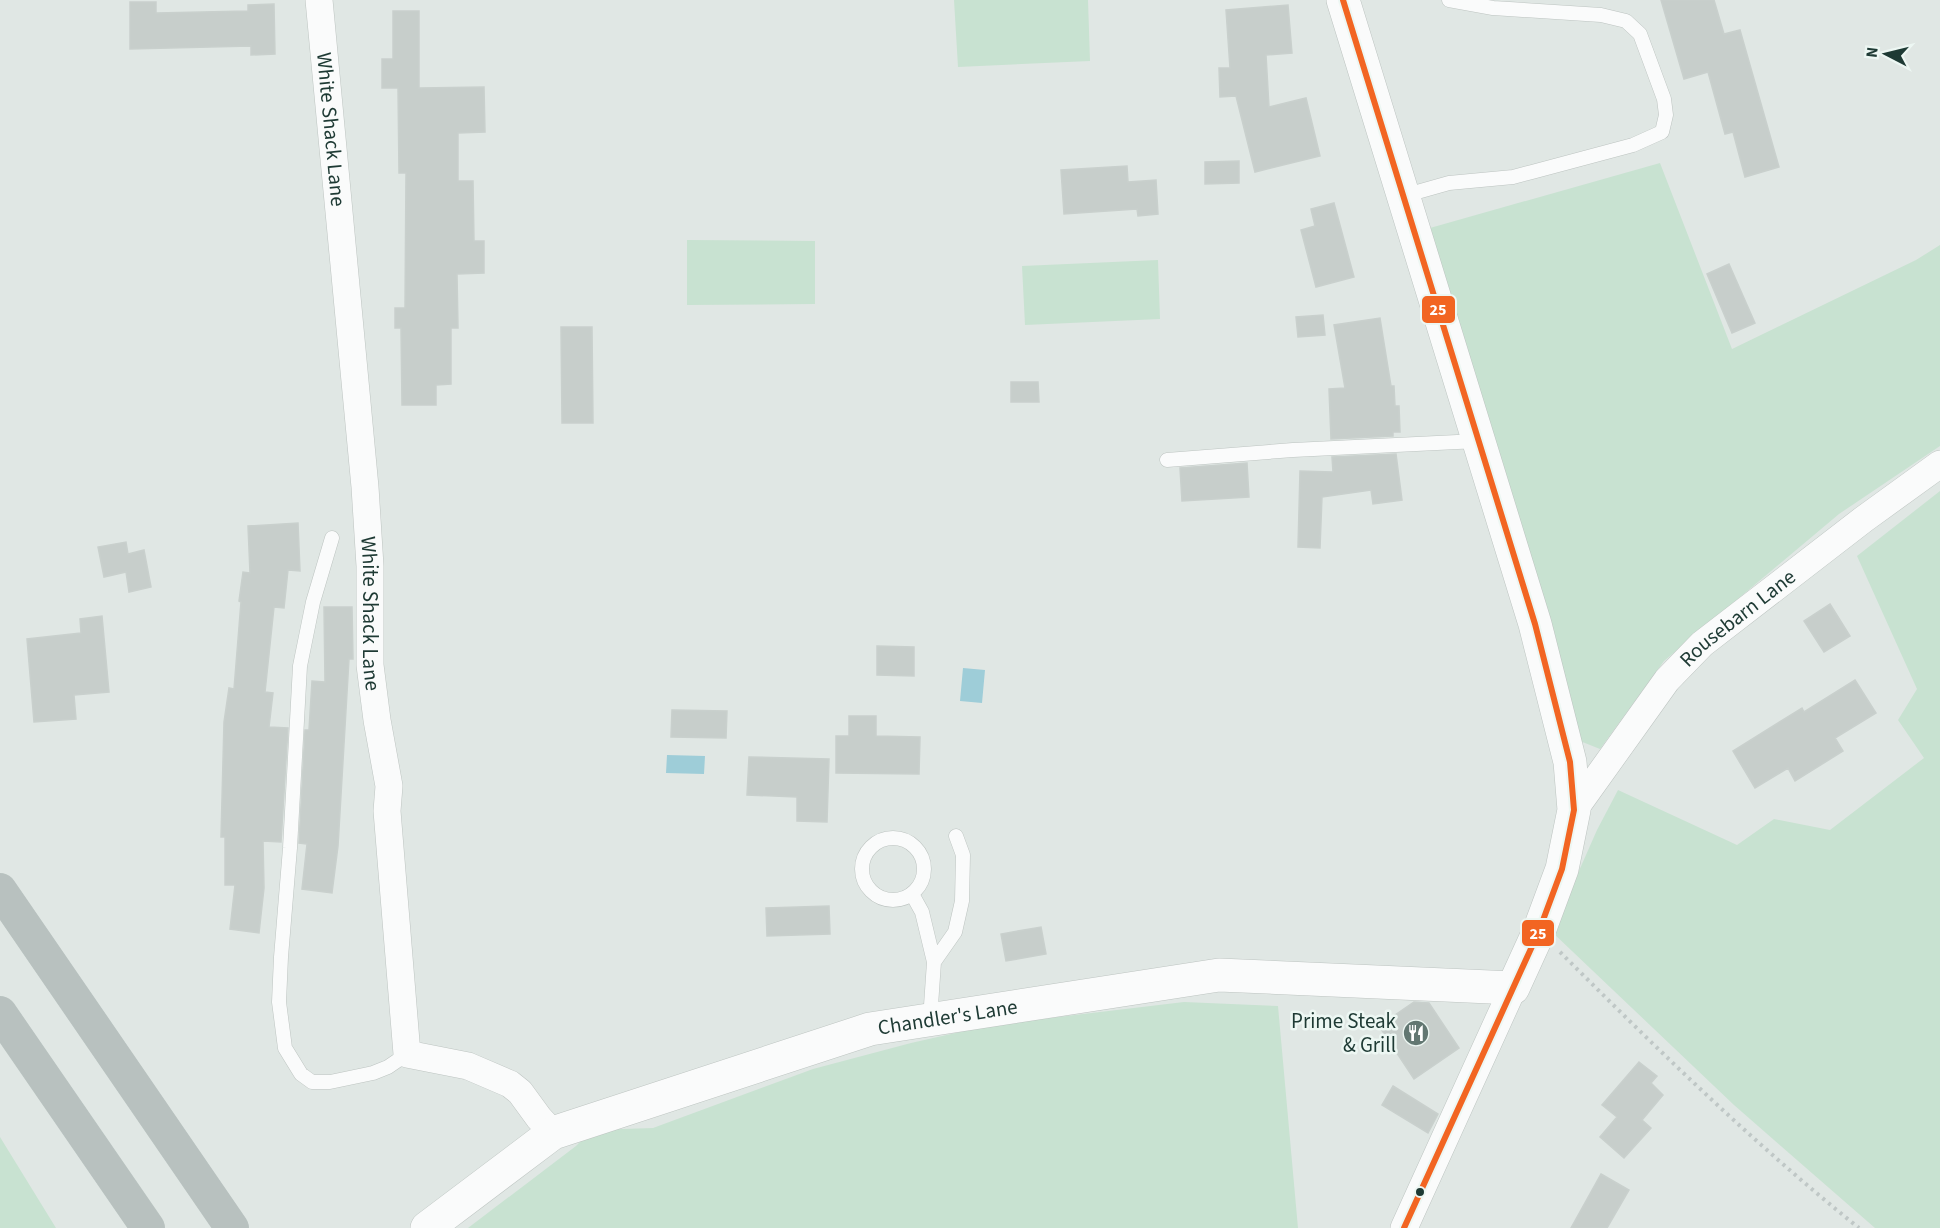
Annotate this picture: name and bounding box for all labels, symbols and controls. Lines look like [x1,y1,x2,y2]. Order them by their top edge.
north arrow [1856,24,1916,84]
text: N [1861,46,1884,59]
street label: White Shack Lane [309,51,353,208]
line badge: 25 [1421,295,1456,324]
text: 25 [1430,299,1446,321]
street label: White Shack Lane [353,535,388,693]
street label: Rousebarn Lane [1673,562,1802,674]
line badge: 25 [1521,919,1555,947]
text: 25 [1530,923,1546,945]
street label: Chandler's Lane [876,991,1020,1043]
place label: Prime Steak & Grill [1291,1006,1397,1060]
restaurant icon: Prime Steak & Grill [1401,1018,1431,1048]
unlabelled marker [1414,1186,1426,1198]

